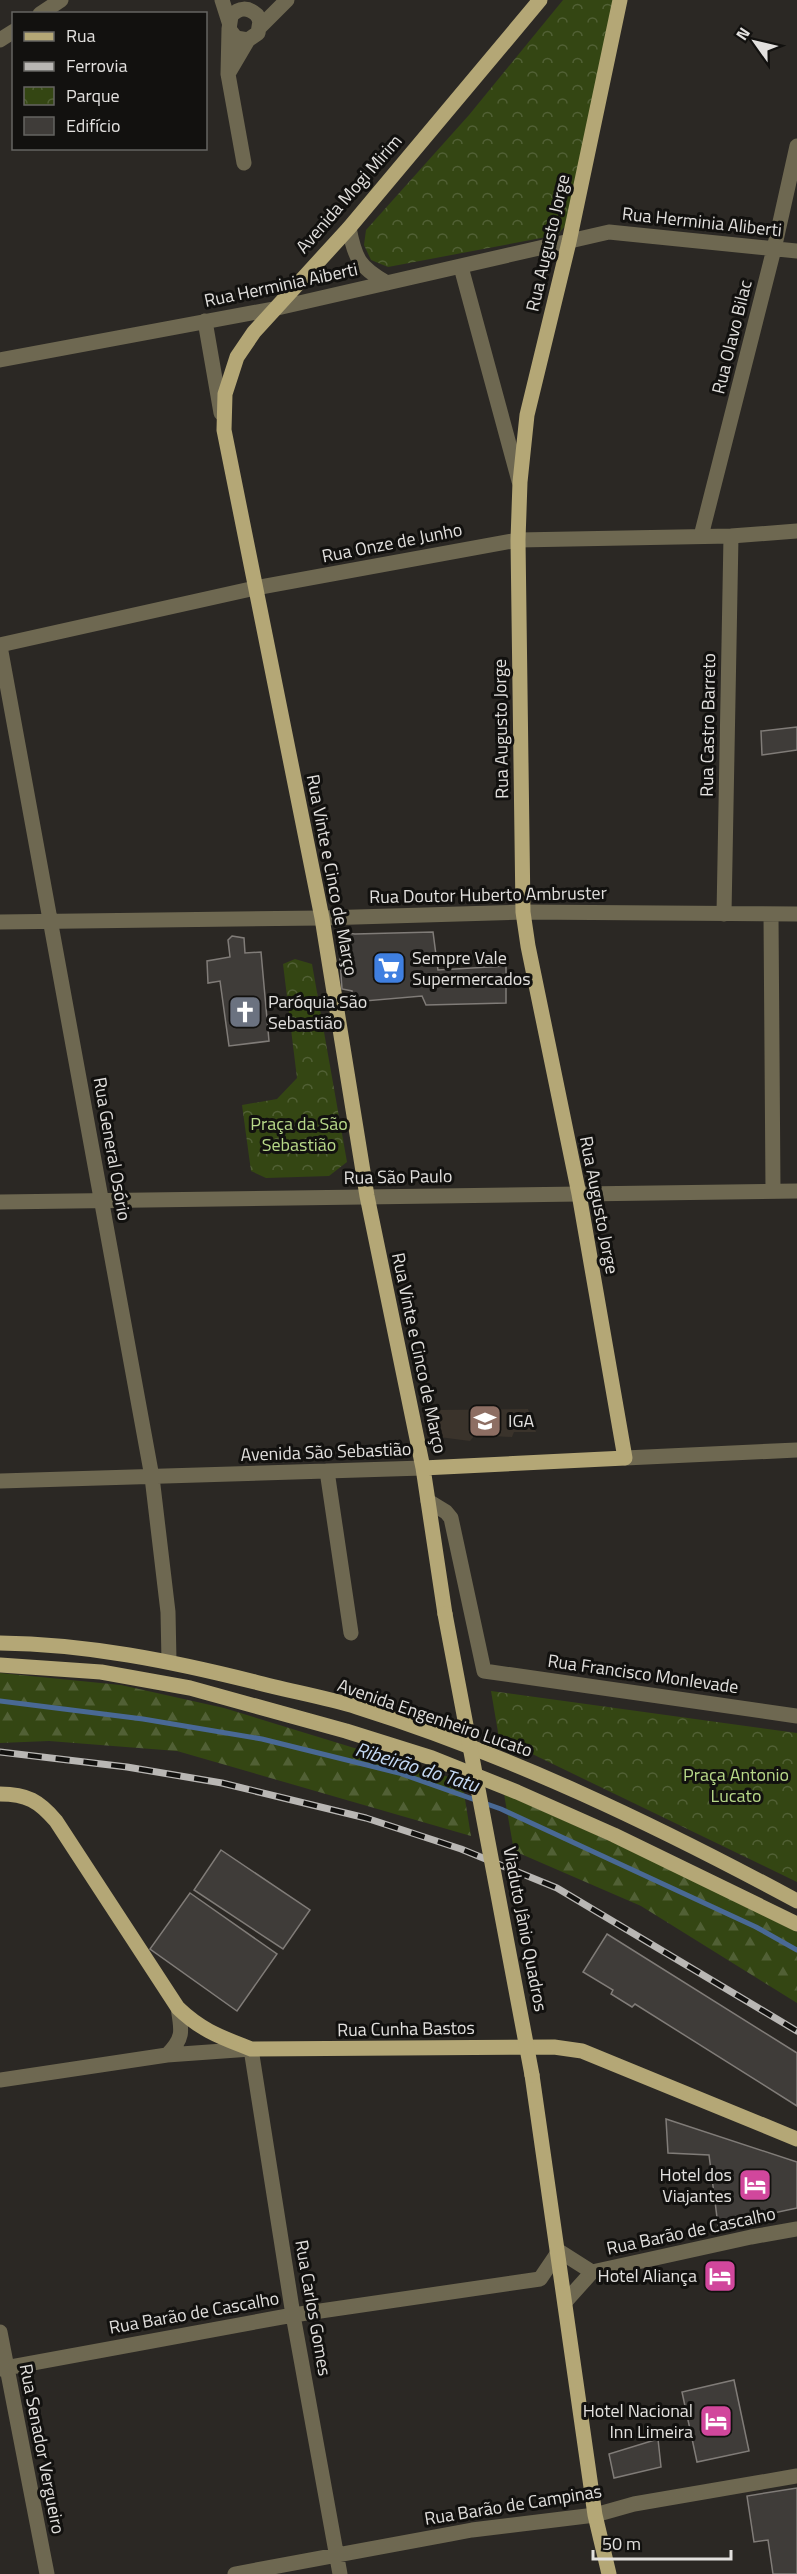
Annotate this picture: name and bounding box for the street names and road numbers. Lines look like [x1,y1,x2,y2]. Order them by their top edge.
street label: Avenida Mogi Mirim [289,128,408,259]
street label: Rua Augusto Jorge [519,172,576,314]
street label: Rua Herminia Aliberti [621,200,783,243]
street label: Rua Herminia Aiberti [202,255,360,314]
street label: Rua Olavo Bilac [704,277,759,397]
street label: Rua Onze de Junho [319,516,464,569]
street label: Rua Castro Barreto [693,653,722,797]
street label: Rua Augusto Jorge [486,659,515,799]
street label: Rua Vinte e Cinco de Março [300,772,365,978]
street label: Rua Doutor Huberto Ambruster [369,879,607,910]
street label: Rua General Osório [87,1075,138,1223]
street label: Rua Augusto Jorge [573,1134,626,1276]
street label: Rua São Paulo [343,1162,453,1191]
street label: Rua Vinte e Cinco de Março [385,1250,454,1456]
street label: Avenida São Sebastião [240,1435,412,1468]
street label: Rua Francisco Monlevade [546,1647,740,1700]
street label: Avenida Engenheiro Lucato [334,1671,536,1764]
street label: Viaduto Jânio Quadros [496,1844,555,2014]
street label: Rua Cunha Bastos [337,2014,475,2043]
street label: Rua Barão de Cascalho [604,2199,778,2262]
street label: Rua Carlos Gomes [288,2238,339,2378]
street label: Rua Barão de Cascalho [107,2284,281,2341]
street label: Rua Senador Vergueiro [13,2362,72,2536]
street label: Rua Barão de Campinas [422,2477,604,2532]

